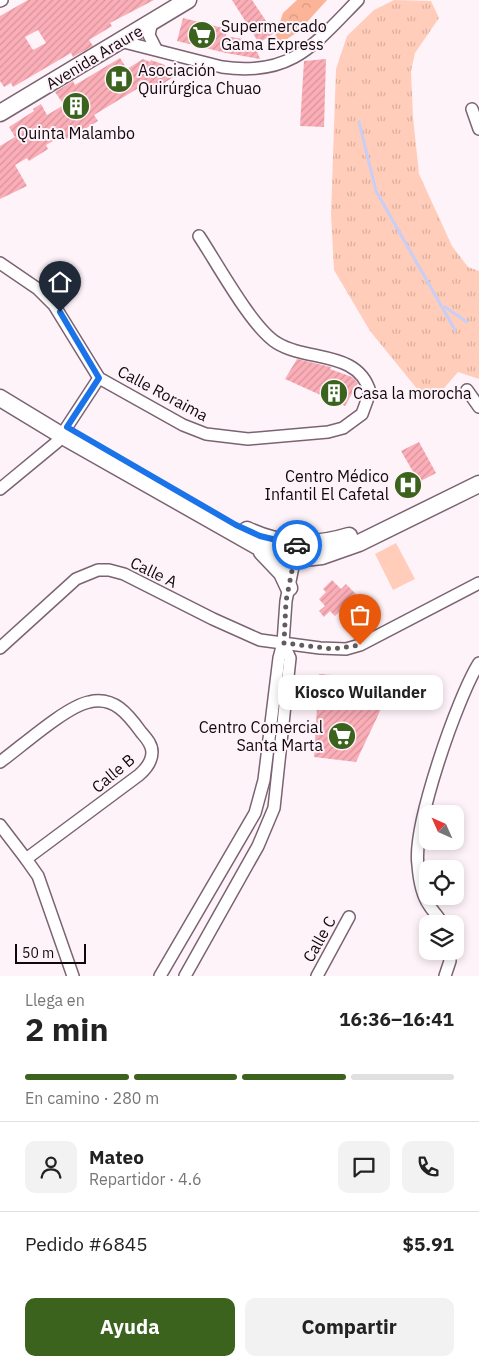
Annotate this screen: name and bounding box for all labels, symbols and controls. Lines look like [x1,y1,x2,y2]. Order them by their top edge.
place label: Supermercado Gama Express [221,16,327,54]
street label: Avenida Araure [42,20,146,94]
supermarket icon: Supermercado Gama Express [187,20,217,50]
place label: Asociación Quirúrgica Chuao [138,60,261,98]
hospital icon: Asociación Quirúrgica Chuao [104,64,134,94]
building icon: Quinta Malambo [61,91,91,121]
place label: Quinta Malambo [17,123,135,143]
pin [39,261,81,312]
icon: home [46,268,74,296]
street label: Calle Roraima [114,361,212,425]
building icon: Casa la morocha [319,378,349,408]
place label: Casa la morocha [353,383,472,403]
place label: Centro Médico Infantil El Cafetal [265,466,389,504]
hospital icon: Centro Médico Infantil El Cafetal [393,470,423,500]
courier [272,520,322,570]
icon: car [283,531,311,559]
street label: Calle A [127,552,181,592]
pin [339,594,381,645]
icon: bag [346,601,374,629]
callout: Kiosco Wuilander [278,675,442,710]
text: Kiosco Wuilander [294,682,427,702]
place label: Centro Comercial Santa Marta [199,717,323,755]
supermarket icon: Centro Comercial Santa Marta [327,721,357,751]
street label: Calle B [87,749,139,797]
north arrow [419,805,464,850]
map controls [419,805,464,960]
button: locate [419,860,464,905]
street label: Calle C [298,912,340,966]
button: layers [419,915,464,960]
scale bar [15,941,86,964]
text: 50 m [22,944,54,962]
text: Llega en [25,990,85,1010]
text: 16:36–16:41 [339,1007,454,1031]
text: 2 min [25,1008,109,1050]
text: En camino · 280 m [25,1088,159,1108]
button: person [25,1141,77,1193]
button: chat [338,1141,390,1193]
button: phone [402,1141,454,1193]
text: Mateo [89,1145,144,1169]
text: Repartidor · 4.6 [89,1169,202,1189]
text: Pedido #6845 [25,1232,148,1256]
text: $5.91 [402,1232,454,1256]
button: Ayuda [25,1298,235,1356]
button: Compartir [245,1298,454,1356]

